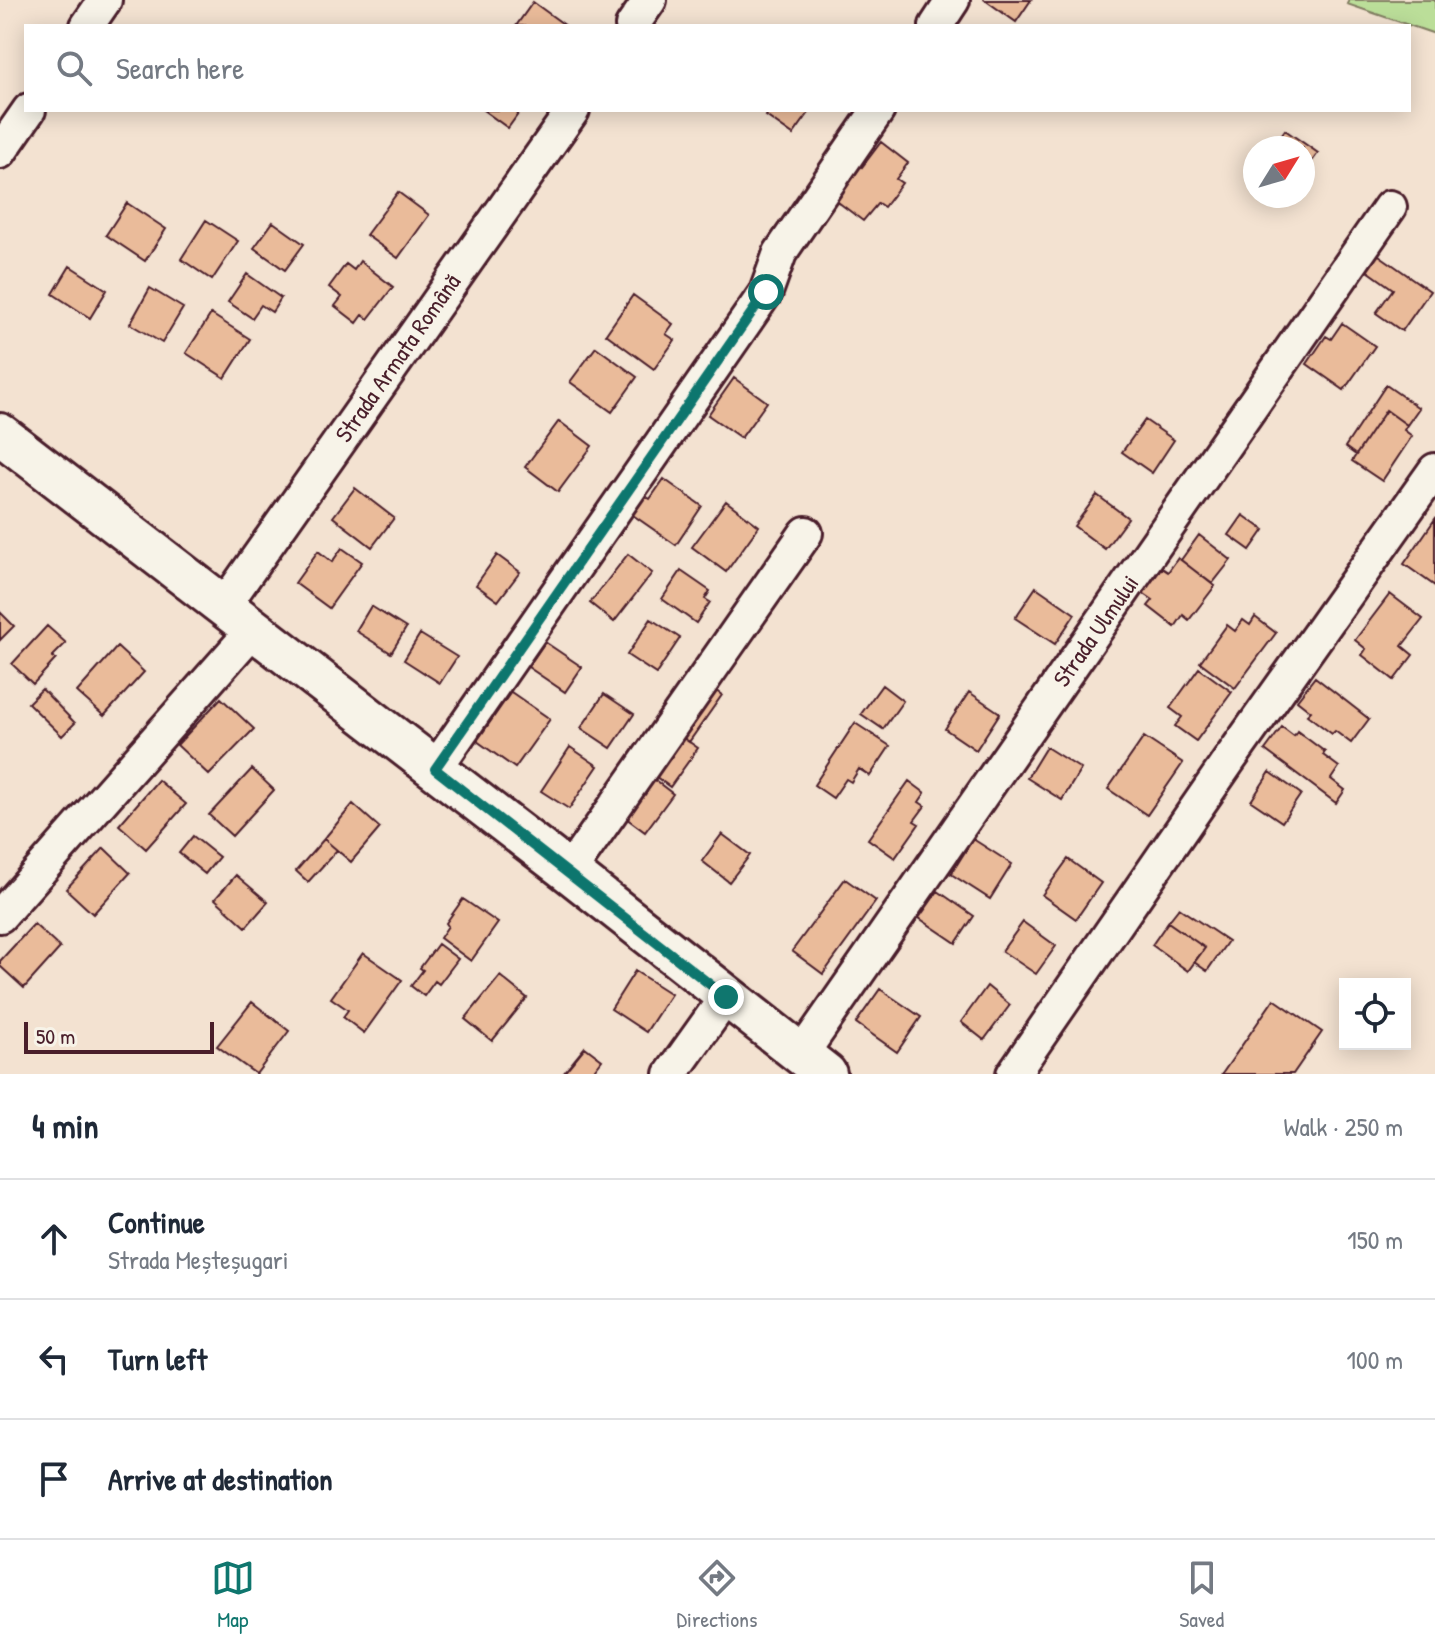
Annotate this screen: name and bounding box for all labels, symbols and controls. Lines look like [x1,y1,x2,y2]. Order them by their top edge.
search box [24,24,1411,112]
icon: search [52,46,96,90]
text: Search here [116,48,244,88]
north arrow [1243,136,1315,208]
street label: Strada Armata Română [327,267,467,448]
route start [748,274,784,310]
street label: Strada Ulmului [1045,568,1145,692]
map controls [1339,978,1411,1050]
button: locate [1339,978,1411,1050]
route end [708,979,744,1015]
scale bar [24,1018,214,1054]
text: 50 m [36,1021,75,1051]
text: 4 min [32,1103,99,1149]
text: Walk · 250 m [1283,1109,1403,1144]
text: Continue [108,1202,205,1242]
icon: ahead [32,1217,76,1261]
text: 150 m [1347,1222,1403,1257]
text: Strada Meșteșugari [108,1242,289,1277]
icon: left [32,1337,76,1381]
text: Turn left [108,1339,207,1379]
text: 100 m [1347,1342,1403,1377]
icon: arrive [32,1457,76,1501]
text: Arrive at destination [108,1459,333,1499]
tab: Map [211,1556,255,1634]
tab: Directions [677,1556,758,1634]
tab: Saved [1179,1556,1224,1634]

